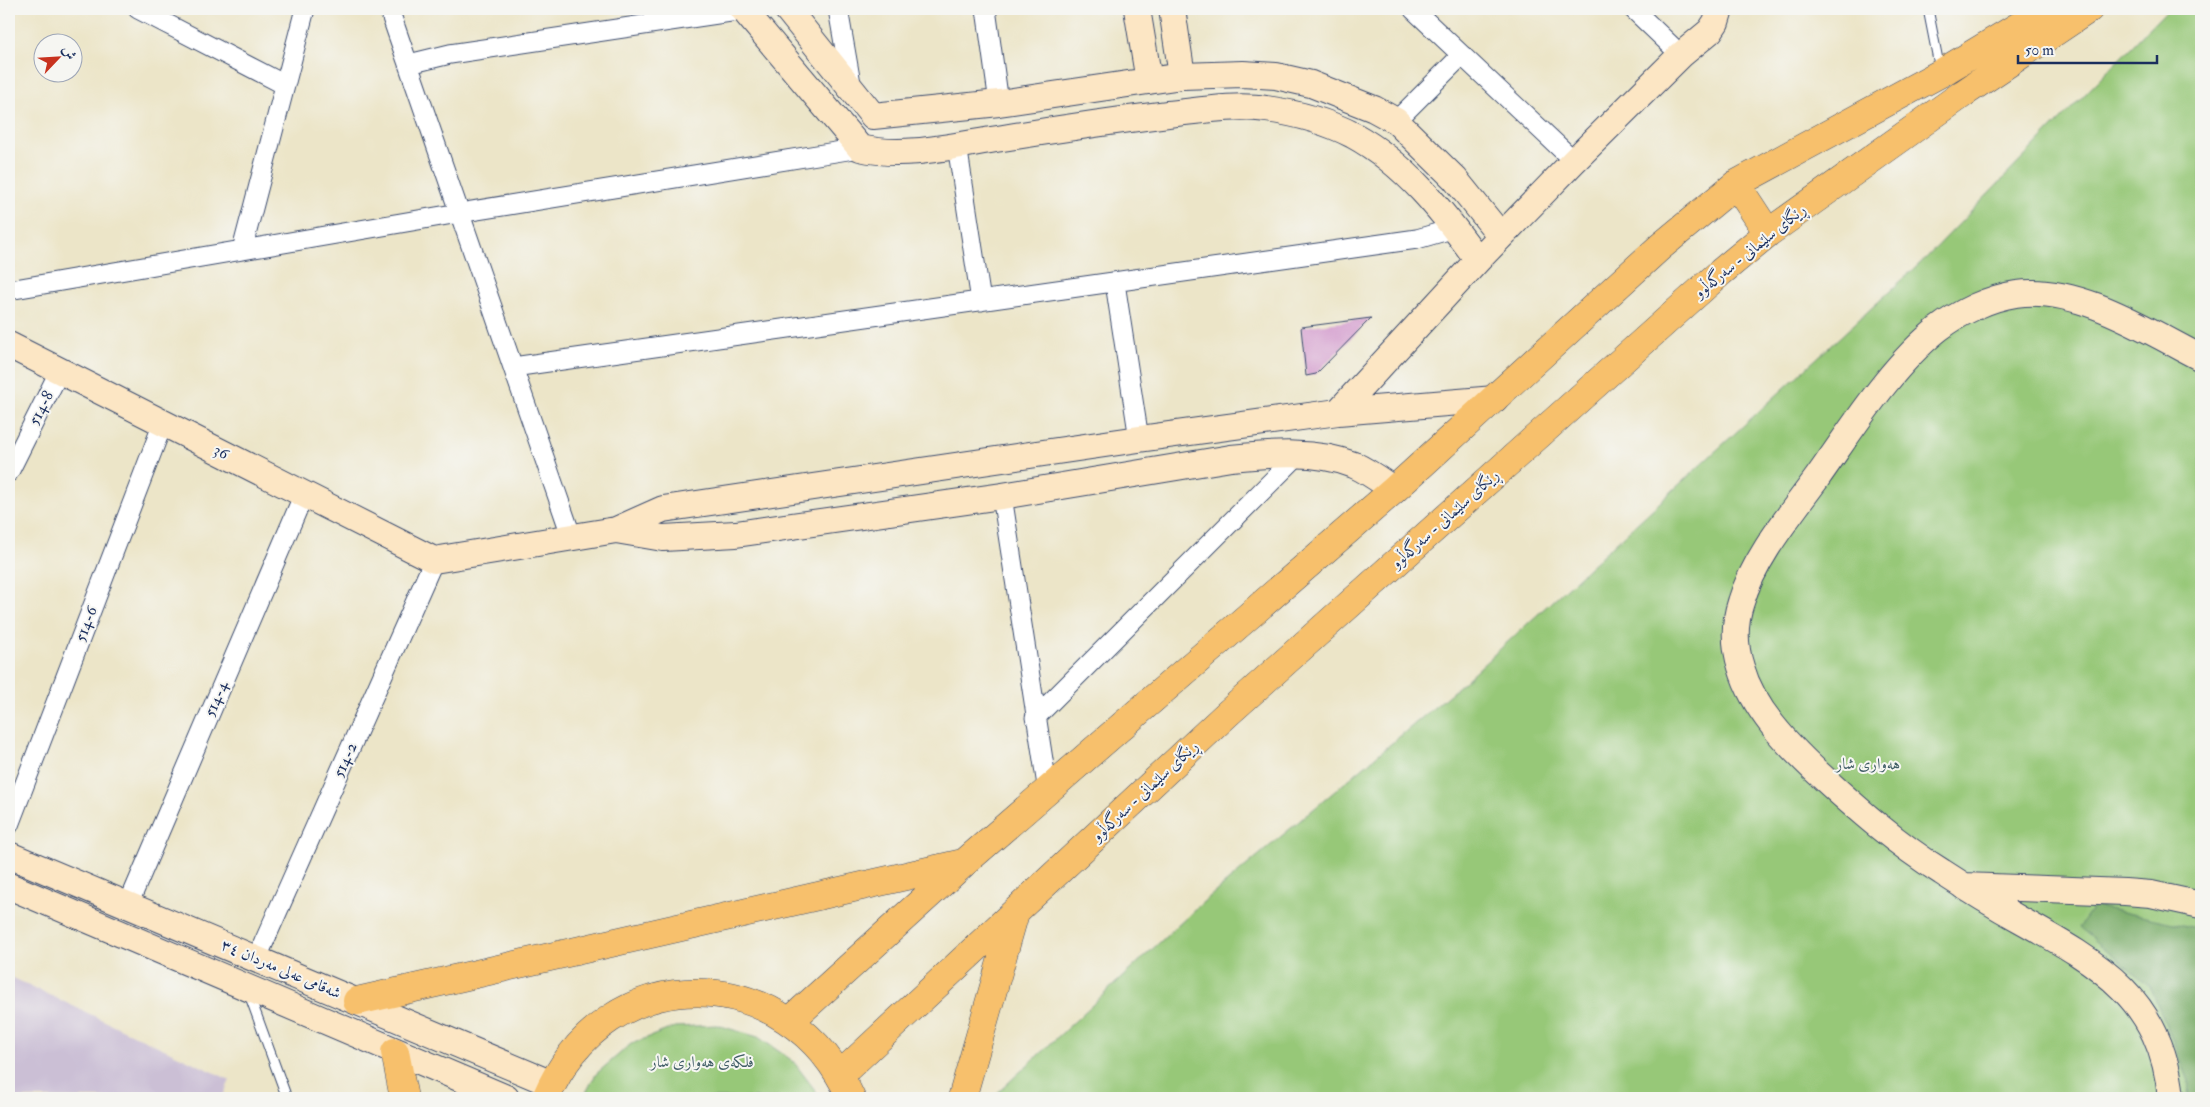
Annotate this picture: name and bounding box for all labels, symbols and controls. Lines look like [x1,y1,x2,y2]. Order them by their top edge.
north arrow [32,32,82,82]
scale bar [2018,32,2156,64]
text: 50 m [2025,41,2054,60]
text: ش [59,43,80,63]
street label: ڕێگای سلێمانی - سەرگەڵوو [1687,198,1812,306]
street label: 514-8 [24,387,58,428]
street label: 36 [210,440,233,465]
street label: ڕێگای سلێمانی - سەرگەڵوو [1384,464,1505,576]
street label: 514-6 [70,603,102,644]
street label: 514-4 [200,677,233,720]
street label: ڕێگای سلێمانی - سەرگەڵوو [1085,735,1205,849]
street label: 514-2 [328,739,362,781]
park label: هەواری شار [1834,754,1900,774]
street label: شەقامی عەلی مەردان ٣٤ [218,935,344,1003]
park label: فلکەی هەواری شار [648,1052,754,1072]

